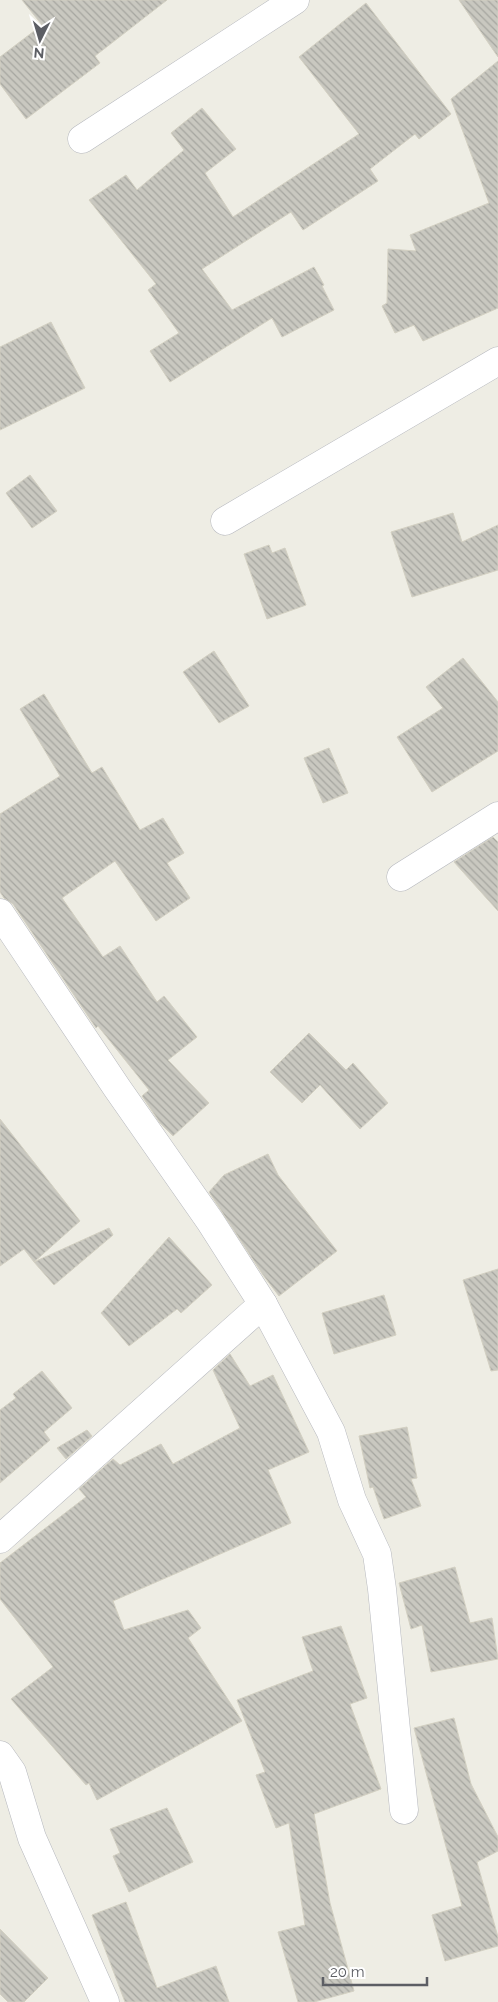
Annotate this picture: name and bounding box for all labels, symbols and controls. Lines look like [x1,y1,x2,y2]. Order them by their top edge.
north arrow [15,15,65,65]
text: N [33,45,45,61]
scale bar [323,1954,427,1986]
text: 20 m [330,1963,365,1981]

